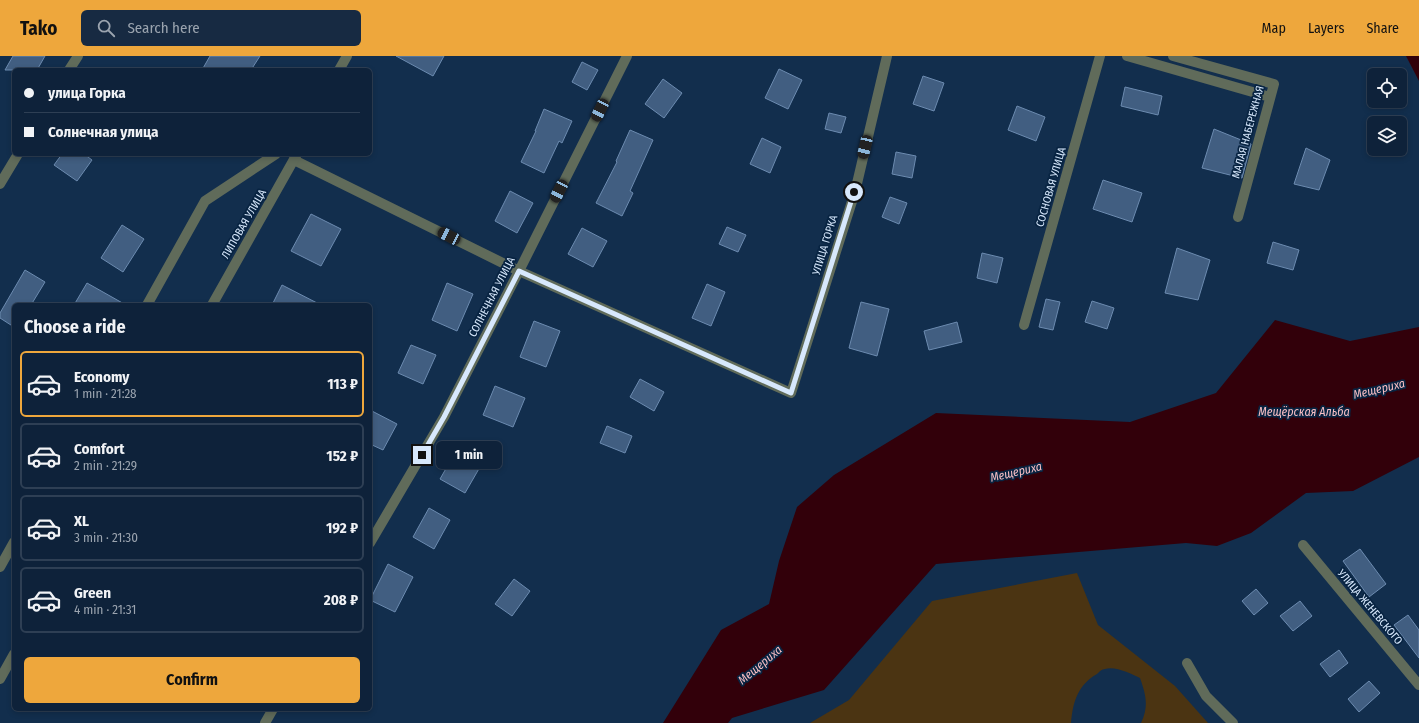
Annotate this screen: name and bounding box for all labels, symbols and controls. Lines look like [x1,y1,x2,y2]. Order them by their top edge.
search box [81,10,361,46]
text: Tako [20,17,57,40]
icon: search [95,17,117,39]
text: Search here [127,19,200,37]
text: Map [1262,20,1286,37]
text: Layers [1308,20,1344,37]
text: Share [1366,20,1399,37]
map controls [1367,68,1407,156]
button: locate [1367,68,1407,108]
text: улица Горка [48,84,126,102]
street label: МАЛАЯ НАБЕРЕЖНАЯ [1229,84,1267,180]
car [589,97,611,123]
button: layers [1367,116,1407,156]
text: Солнечная улица [48,123,159,141]
car [856,134,874,160]
street label: СОСНОВАЯ УЛИЦА [1033,145,1069,228]
car [548,178,570,204]
route start [845,183,863,201]
street label: ЛИПОВАЯ УЛИЦА [219,187,269,261]
street label: УЛИЦА ГОРКА [809,213,840,278]
car [436,225,462,247]
street label: СОЛНЕЧНАЯ УЛИЦА [466,255,518,339]
text: Choose a ride [24,316,126,338]
icon: car [26,366,62,402]
text: Economy [74,368,129,386]
text: 113 ₽ [327,375,358,393]
water label: Мещериха [1352,376,1406,402]
text: 1 min · 21:28 [74,386,137,401]
water label: Мещёрская Альба [1258,405,1350,419]
icon: car [26,438,62,474]
text: Comfort [74,440,125,458]
callout: 1 min [436,441,502,469]
route end [413,446,431,464]
text: 152 ₽ [326,447,358,465]
text: 1 min [455,447,483,462]
text: 2 min · 21:29 [74,458,137,473]
water label: Мещериха [989,459,1043,485]
icon: car [26,510,62,546]
text: XL [74,512,89,530]
text: 192 ₽ [326,519,358,537]
text: 3 min · 21:30 [74,530,138,545]
street label: УЛИЦА ЖЕНЕВСКОГО [1334,566,1405,647]
icon: car [26,582,62,618]
text: Green [74,584,111,602]
text: 208 ₽ [324,591,358,609]
text: 4 min · 21:31 [74,602,136,617]
water label: Мещериха [735,643,785,687]
button: Confirm [24,657,360,703]

